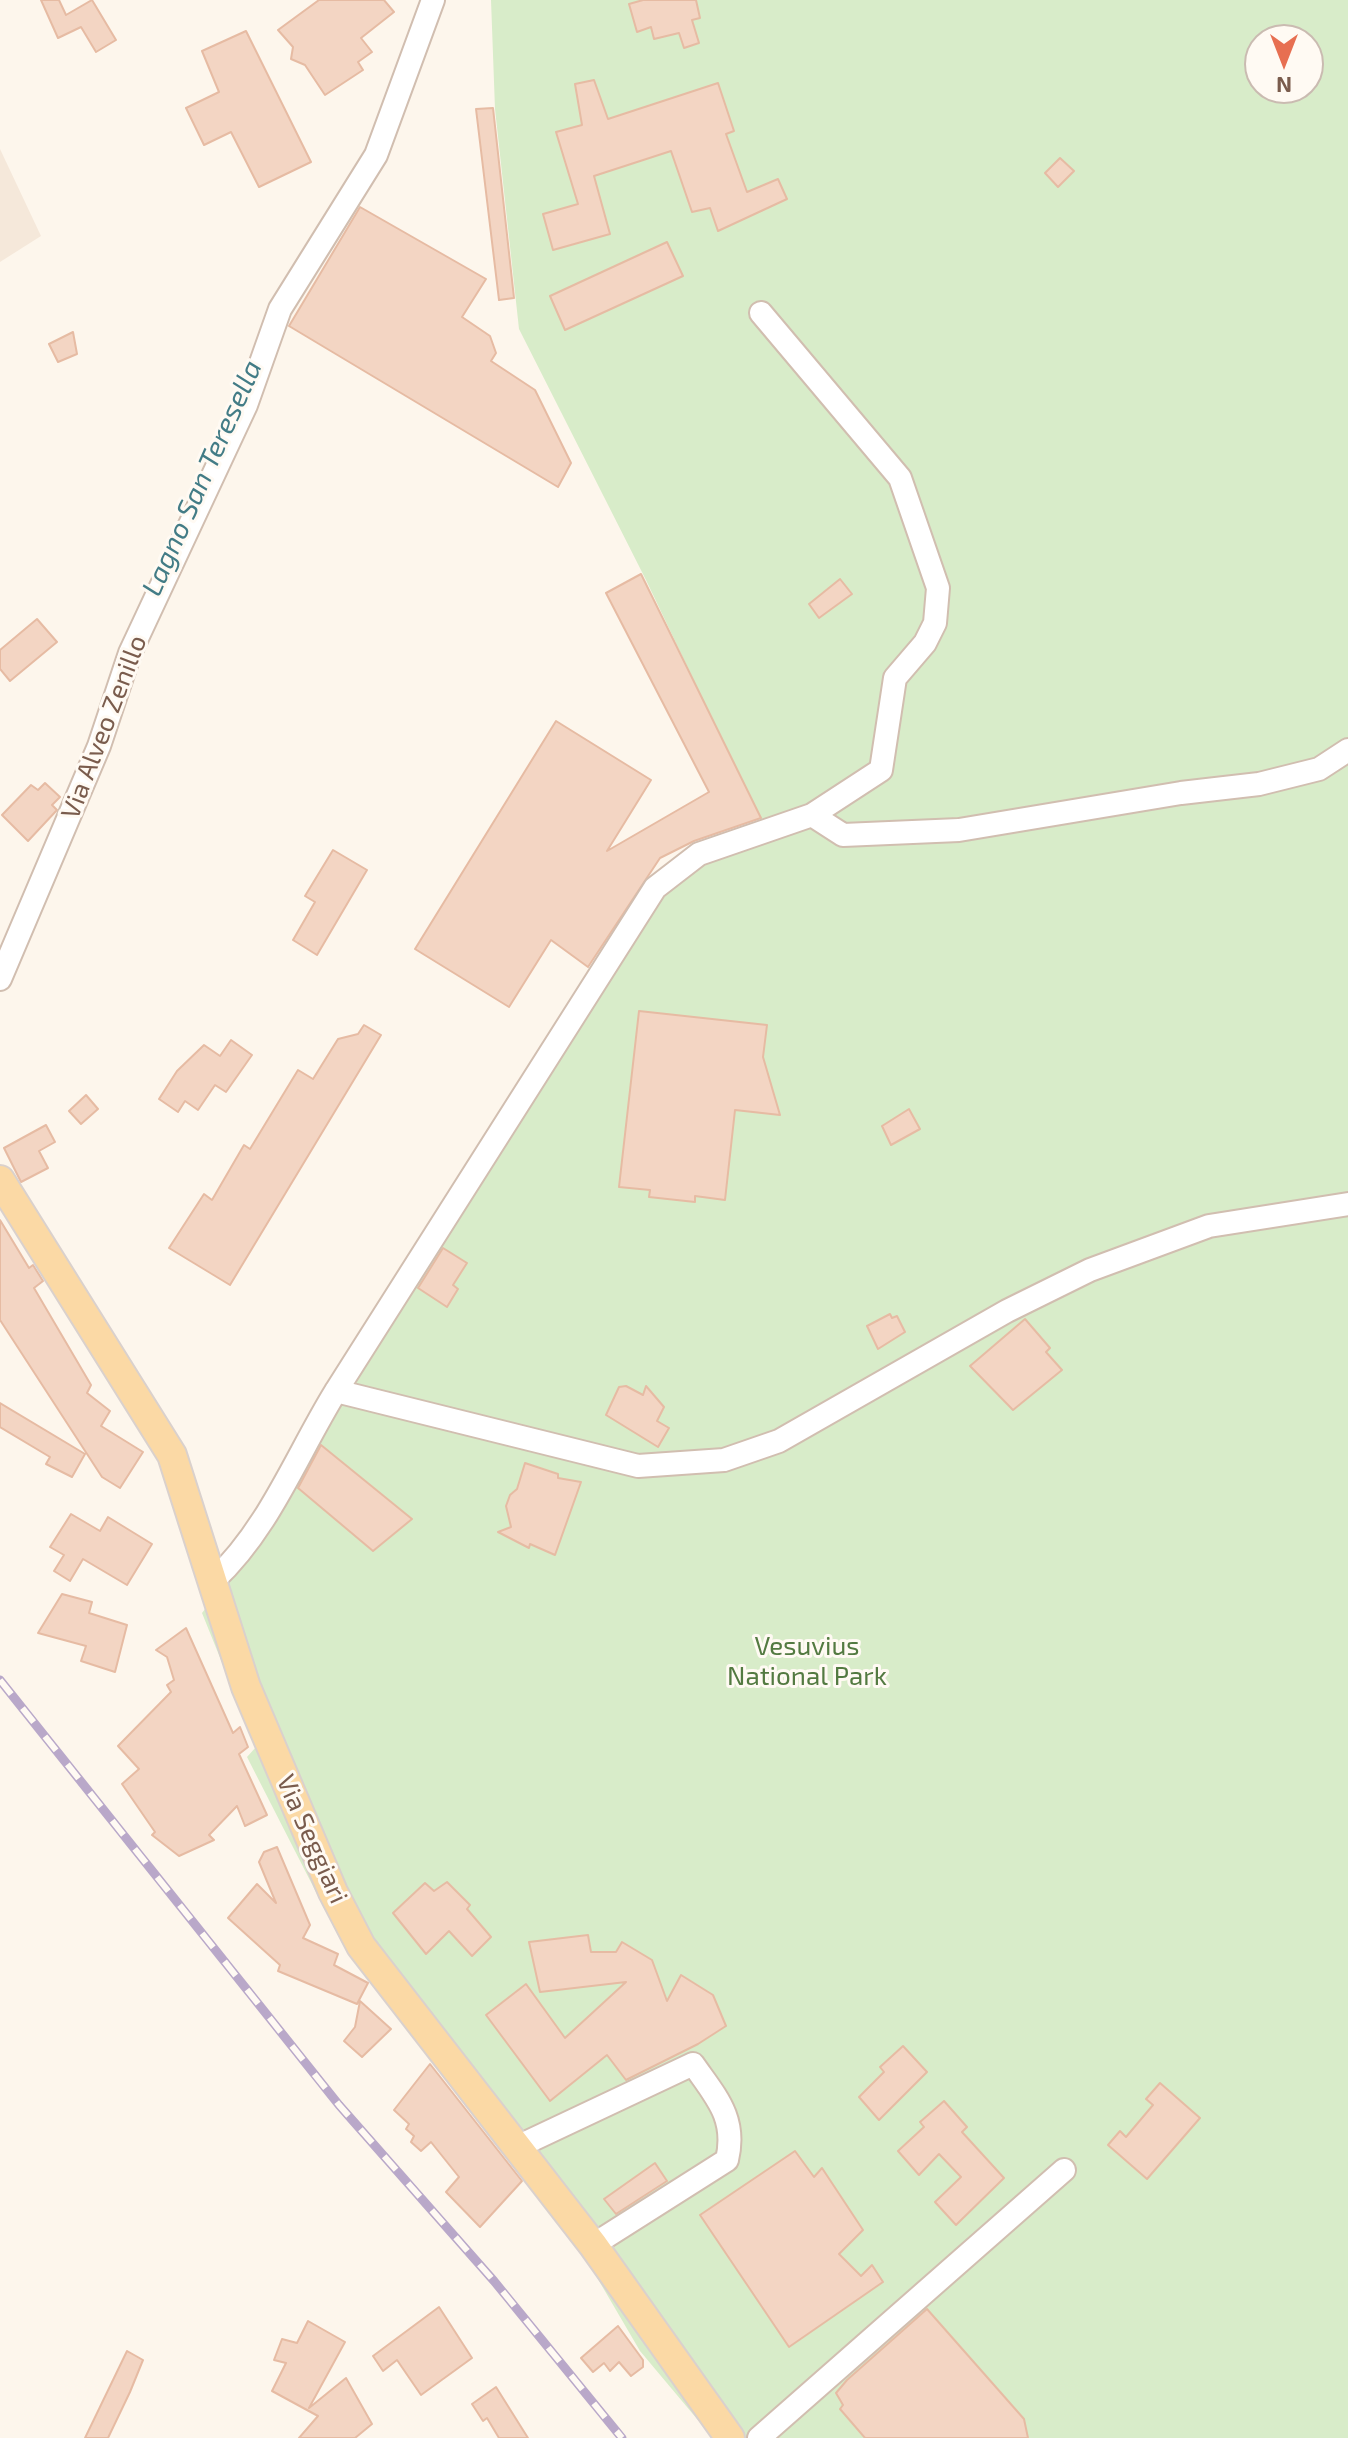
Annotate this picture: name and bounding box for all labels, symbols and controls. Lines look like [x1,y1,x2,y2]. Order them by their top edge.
north arrow [1244,24,1324,104]
text: N [1276,73,1292,99]
water label: Lagno San Teresella [135,355,269,601]
street label: Via Alveo Zenillo [55,631,153,823]
park label: Vesuvius National Park [727,1630,887,1692]
street label: Via Seggiari [270,1770,354,1908]

